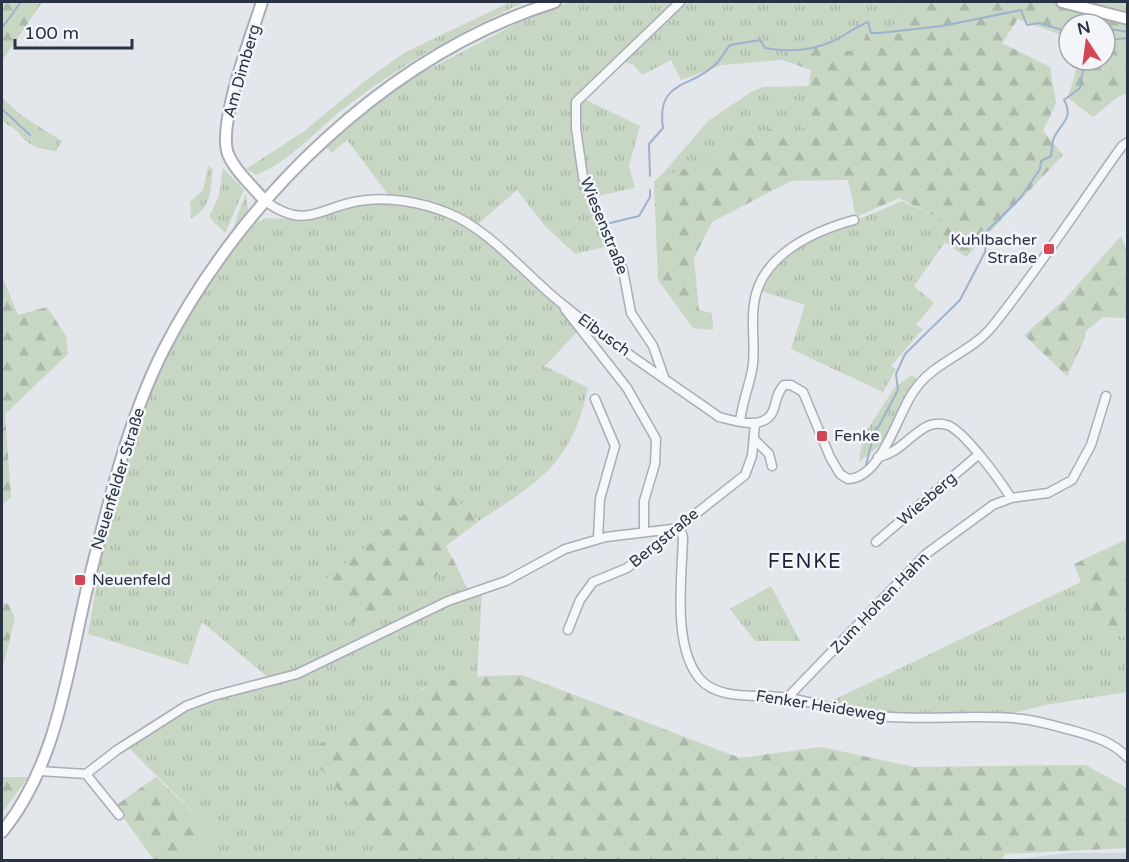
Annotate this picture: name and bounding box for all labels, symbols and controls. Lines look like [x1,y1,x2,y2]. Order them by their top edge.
scale bar [15,12,132,50]
north arrow [1057,12,1117,72]
text: N [1075,17,1092,40]
text: 100 m [24,22,79,44]
street label: Am Dimberg [219,22,265,120]
street label: Wiesenstraße [575,174,633,278]
place label: Kuhlbacher Straße [950,230,1038,268]
marker: Kuhlbacher Straße [1042,242,1056,256]
street label: Eibusch [574,309,634,361]
street label: Neuenfelder Straße [87,405,149,553]
place label: Fenke [834,426,880,446]
marker: Fenke [815,429,829,443]
street label: Wiesberg [893,468,961,530]
street label: Bergstraße [625,504,703,572]
street label: Zum Hohen Hahn [826,548,934,658]
district label: FENKE [768,550,842,574]
place label: Neuenfeld [92,570,171,590]
marker: Neuenfeld [73,573,87,587]
street label: Fenker Heideweg [754,686,888,726]

